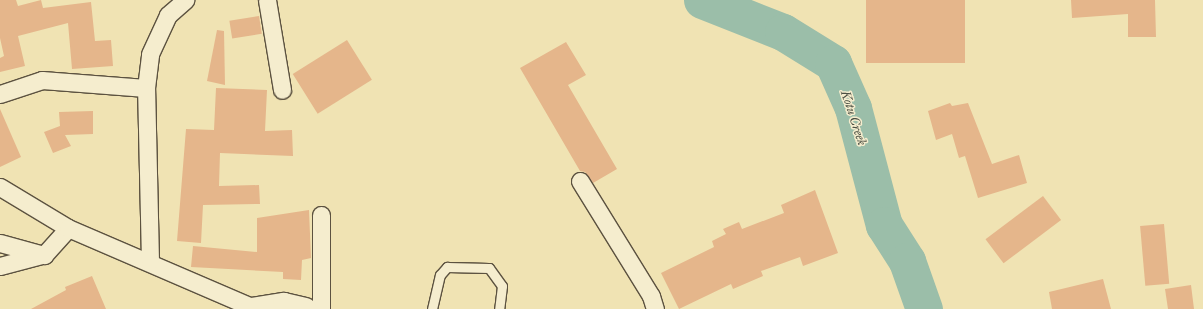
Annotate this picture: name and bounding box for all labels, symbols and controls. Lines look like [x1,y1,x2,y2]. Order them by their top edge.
water label: Kotu Creek [837,88,869,148]

